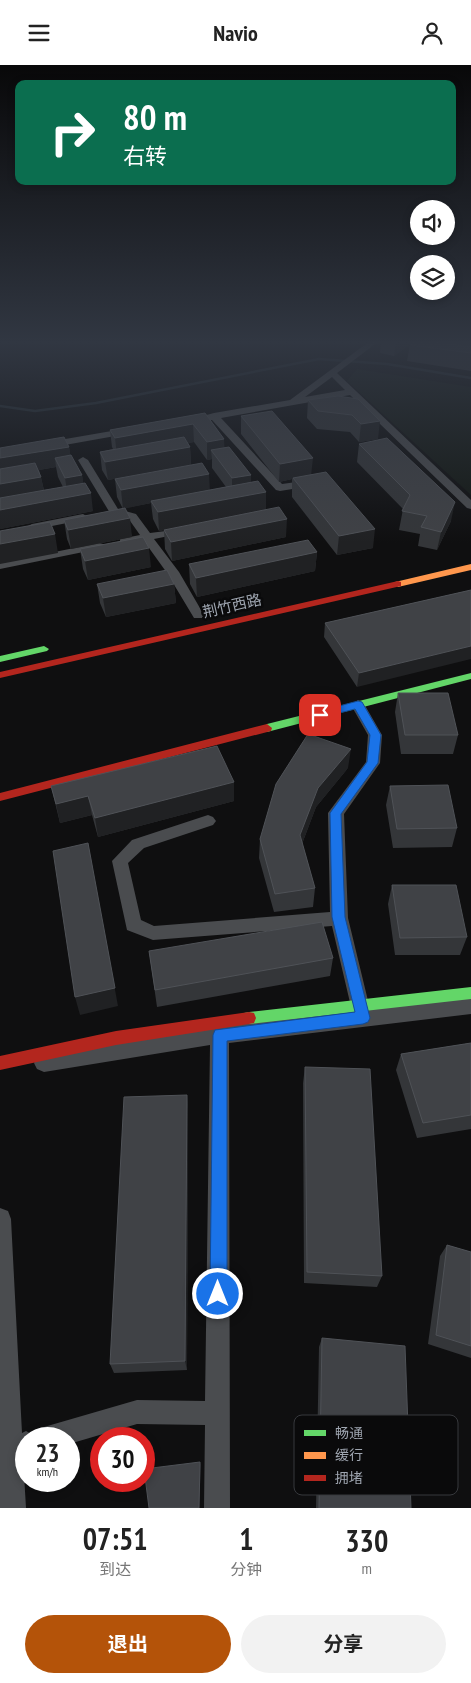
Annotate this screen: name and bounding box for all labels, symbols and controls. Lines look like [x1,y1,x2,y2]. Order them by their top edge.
icon: menu [25,19,53,47]
text: Navio [213,19,258,47]
icon: person [418,19,446,47]
text: 80 m [123,94,187,140]
icon: right [40,100,105,165]
text: 右转 [123,142,167,170]
map controls [410,200,455,300]
button: sound [410,200,455,245]
button: layers [410,255,455,300]
street label: 荆竹西路 [201,590,263,622]
pin [299,694,341,736]
icon: arrive [306,701,334,729]
position arrow [191,1267,243,1319]
legend [294,1415,458,1495]
text: 畅通 [335,1424,363,1442]
speed limit sign: 30 [90,1427,155,1492]
text: 23 [36,1437,59,1469]
text: 缓行 [335,1446,363,1464]
text: km/h [37,1464,58,1479]
text: 拥堵 [335,1469,363,1487]
text: 07:51 [83,1519,148,1558]
text: 1 [239,1519,254,1558]
text: 330 [345,1521,388,1560]
text: m [362,1558,372,1578]
text: 到达 [99,1559,131,1579]
text: 分钟 [230,1559,262,1579]
button: 退出 [25,1615,231,1673]
button: 分享 [241,1615,446,1673]

